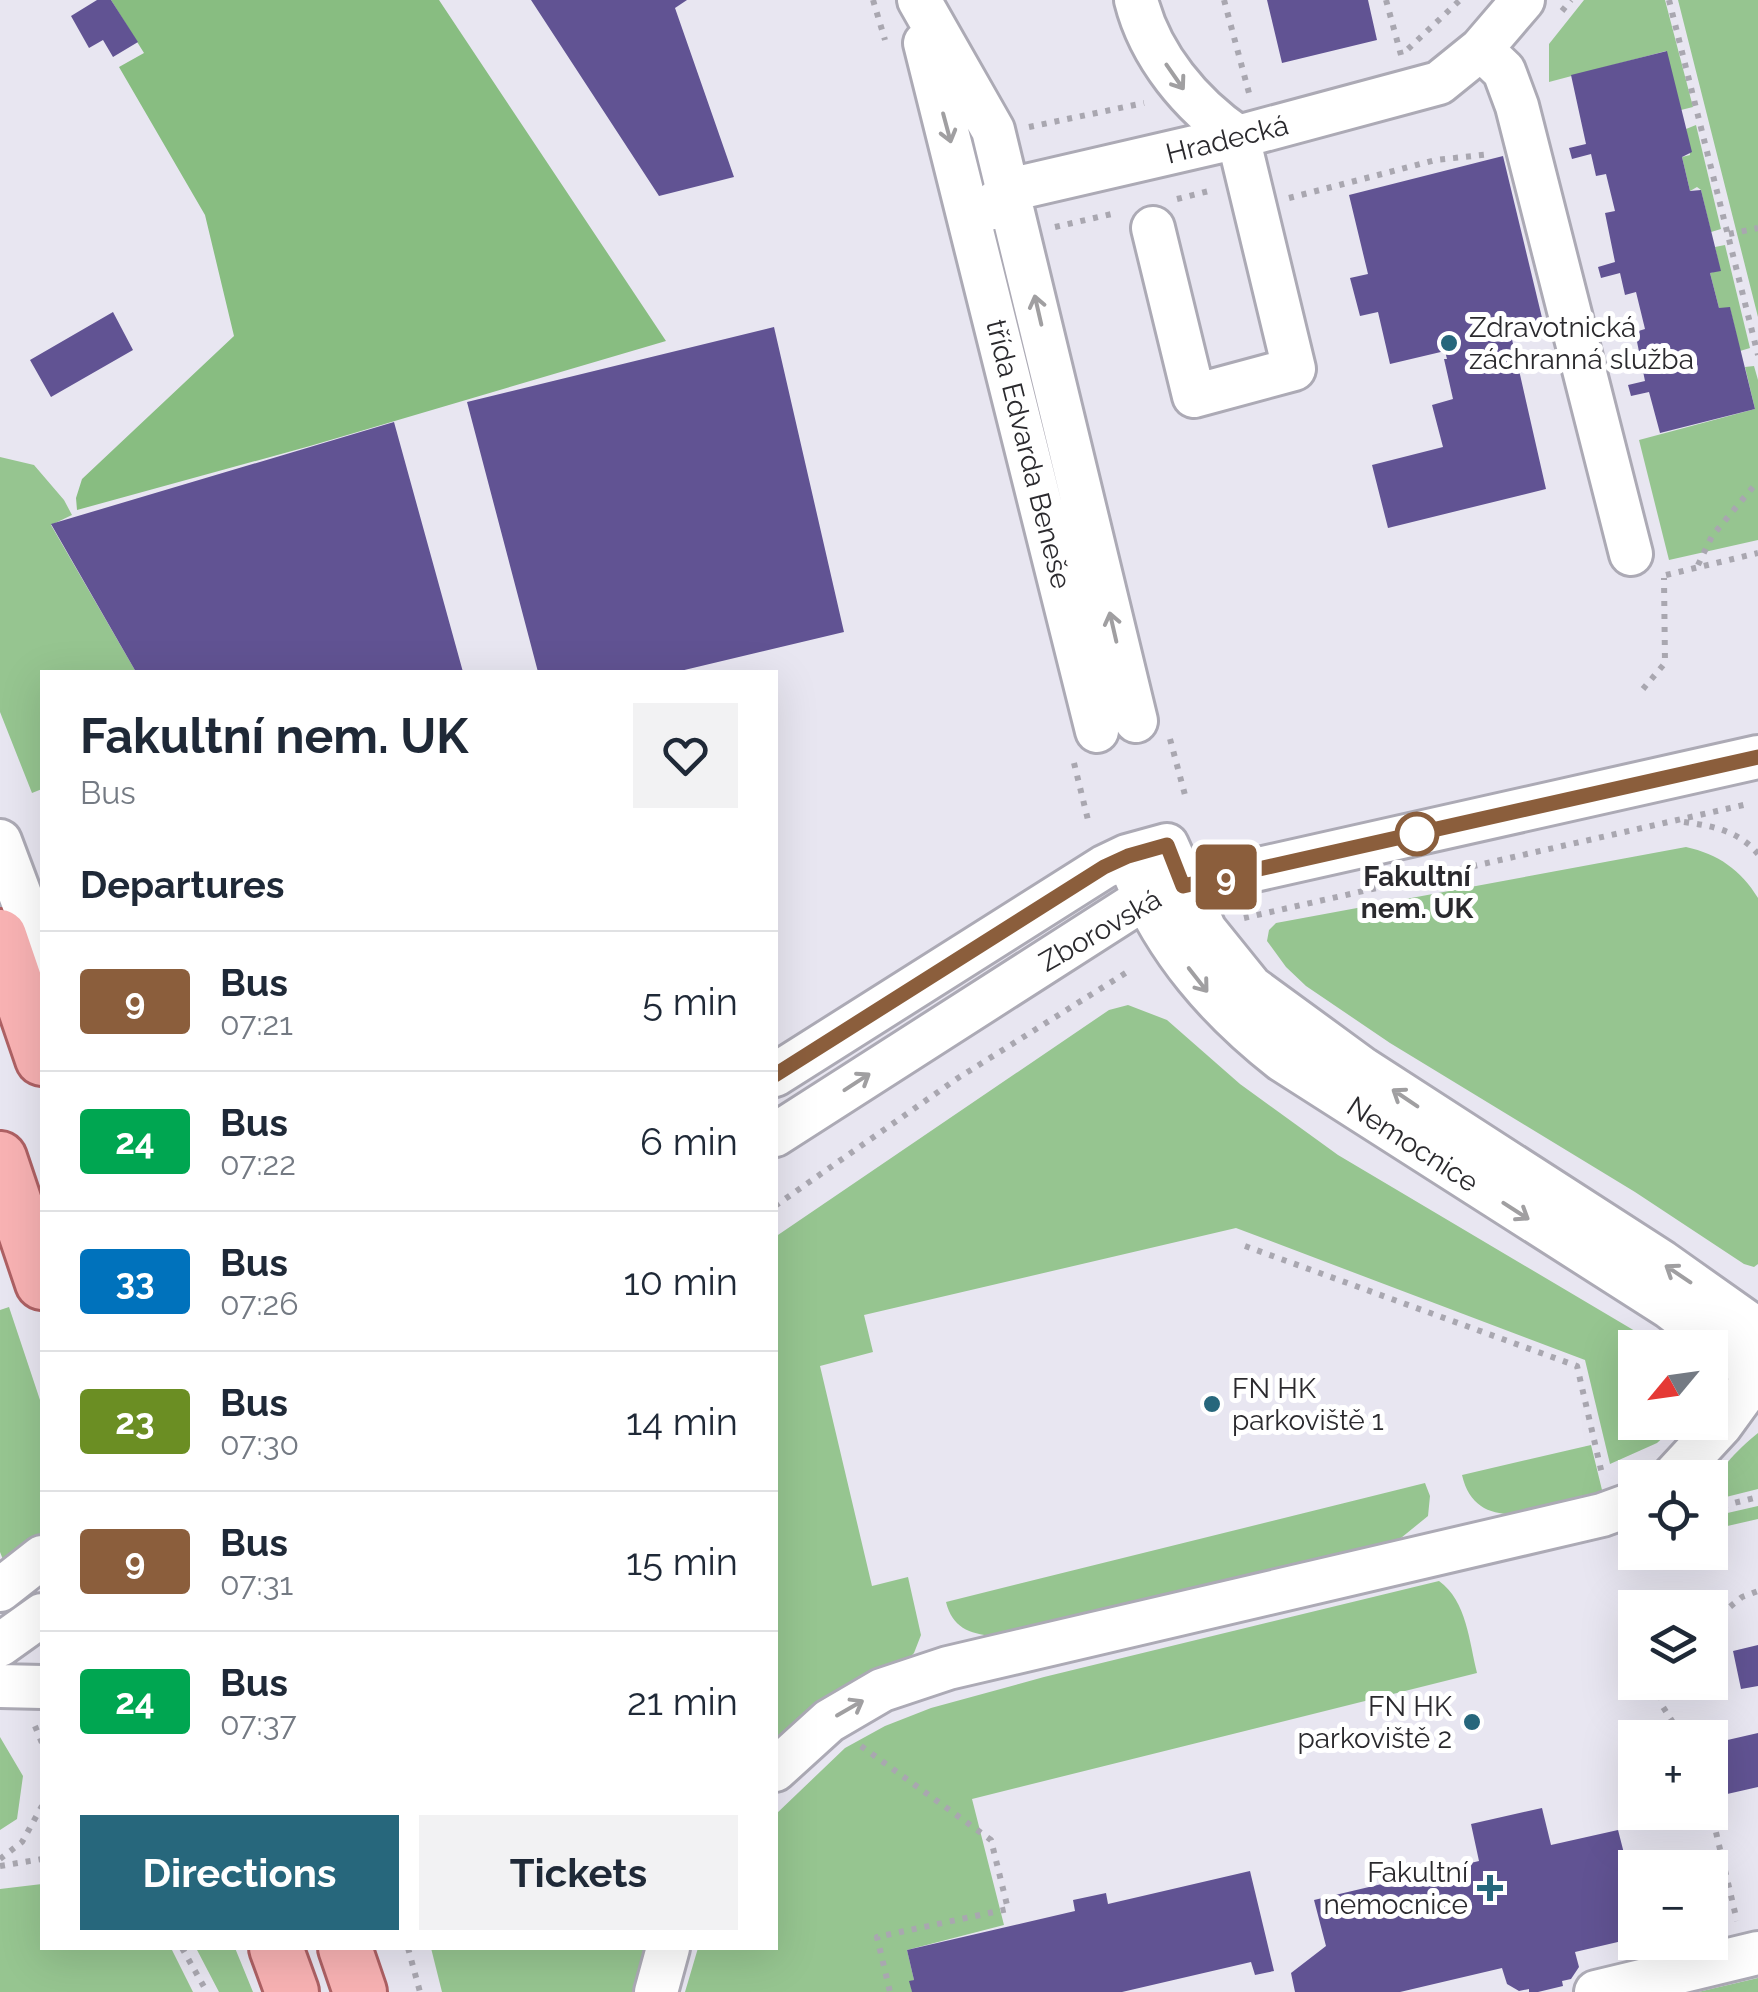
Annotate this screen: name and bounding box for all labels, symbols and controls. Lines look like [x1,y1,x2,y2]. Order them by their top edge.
one-way arrow [1164,63,1185,90]
street label: Hradecká [1163,108,1292,171]
one-way arrow [938,112,957,143]
one-way arrow [1027,295,1046,326]
place label: Zdravotnická záchranná služba [1469,311,1694,376]
street label: třída Edvarda Beneše [979,316,1078,592]
marker: Zdravotnická záchranná služba [1438,332,1460,354]
one-way arrow [1103,612,1121,644]
button: heart [633,703,738,808]
text: Fakultní nem. UK [80,708,468,764]
text: Bus [80,774,136,811]
marker: Fakultní nem. UK [1396,813,1438,855]
line badge: 9 [1194,844,1258,910]
text: 9 [1216,857,1236,898]
place label: Fakultní nem. UK [1361,860,1475,925]
text: Departures [80,862,285,907]
street label: Zborovská [1033,882,1167,979]
text: Bus [220,960,288,1005]
one-way arrow [1187,966,1208,993]
text: 5 min [642,979,738,1024]
text: 9 [125,981,145,1022]
text: 07:21 [220,1005,293,1042]
one-way arrow [842,1071,871,1092]
one-way arrow [1391,1088,1419,1109]
street label: Nemocnice [1341,1090,1484,1199]
text: Bus [220,1100,288,1145]
text: 6 min [640,1119,738,1164]
text: 24 [115,1121,155,1162]
text: 07:22 [220,1145,296,1182]
one-way arrow [1501,1200,1530,1221]
text: Bus [220,1240,288,1285]
text: 10 min [623,1259,738,1304]
text: 33 [115,1261,155,1302]
one-way arrow [1665,1263,1693,1284]
text: 07:26 [220,1285,298,1322]
north arrow [1618,1330,1728,1440]
map controls [1618,1330,1728,1960]
place label: FN HK parkoviště 1 [1232,1372,1384,1437]
text: Bus [220,1380,288,1425]
marker: FN HK parkoviště 1 [1201,1393,1223,1415]
text: 14 min [626,1399,738,1444]
text: 23 [115,1401,155,1442]
text: 07:30 [220,1425,299,1462]
button: locate [1618,1460,1728,1570]
text: Bus [220,1520,288,1565]
text: 15 min [626,1539,738,1584]
text: 9 [125,1541,145,1582]
text: 07:31 [220,1565,293,1602]
button: layers [1618,1590,1728,1700]
text: Bus [220,1660,288,1705]
text: 21 min [627,1679,738,1724]
text: 24 [115,1681,155,1722]
place label: FN HK parkoviště 2 [1298,1690,1452,1755]
one-way arrow [835,1698,865,1718]
text: 07:37 [220,1705,297,1742]
marker: FN HK parkoviště 2 [1461,1711,1483,1733]
button: + [1618,1720,1728,1830]
button: Directions [80,1815,399,1930]
button: Tickets [419,1815,738,1930]
button: − [1618,1850,1728,1960]
place label: Fakultní nemocnice [1323,1856,1469,1921]
marker: Fakultní nemocnice [1477,1875,1503,1901]

